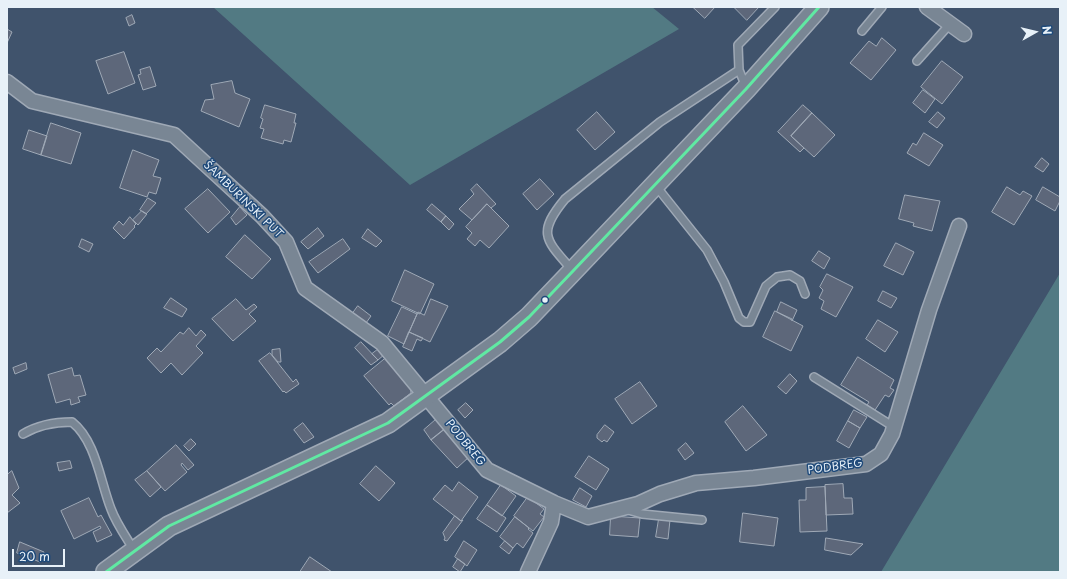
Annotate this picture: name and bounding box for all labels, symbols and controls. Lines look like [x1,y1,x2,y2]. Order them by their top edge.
north arrow [1015,12,1055,52]
text: N [1038,25,1056,36]
street label: ŠAMBURINSKI PUT [201,159,285,241]
unlabelled marker [540,295,550,305]
street label: PODBREG [442,417,488,469]
street label: PODBREG [807,457,863,477]
scale bar [14,541,67,567]
text: 20 m [19,547,50,565]

